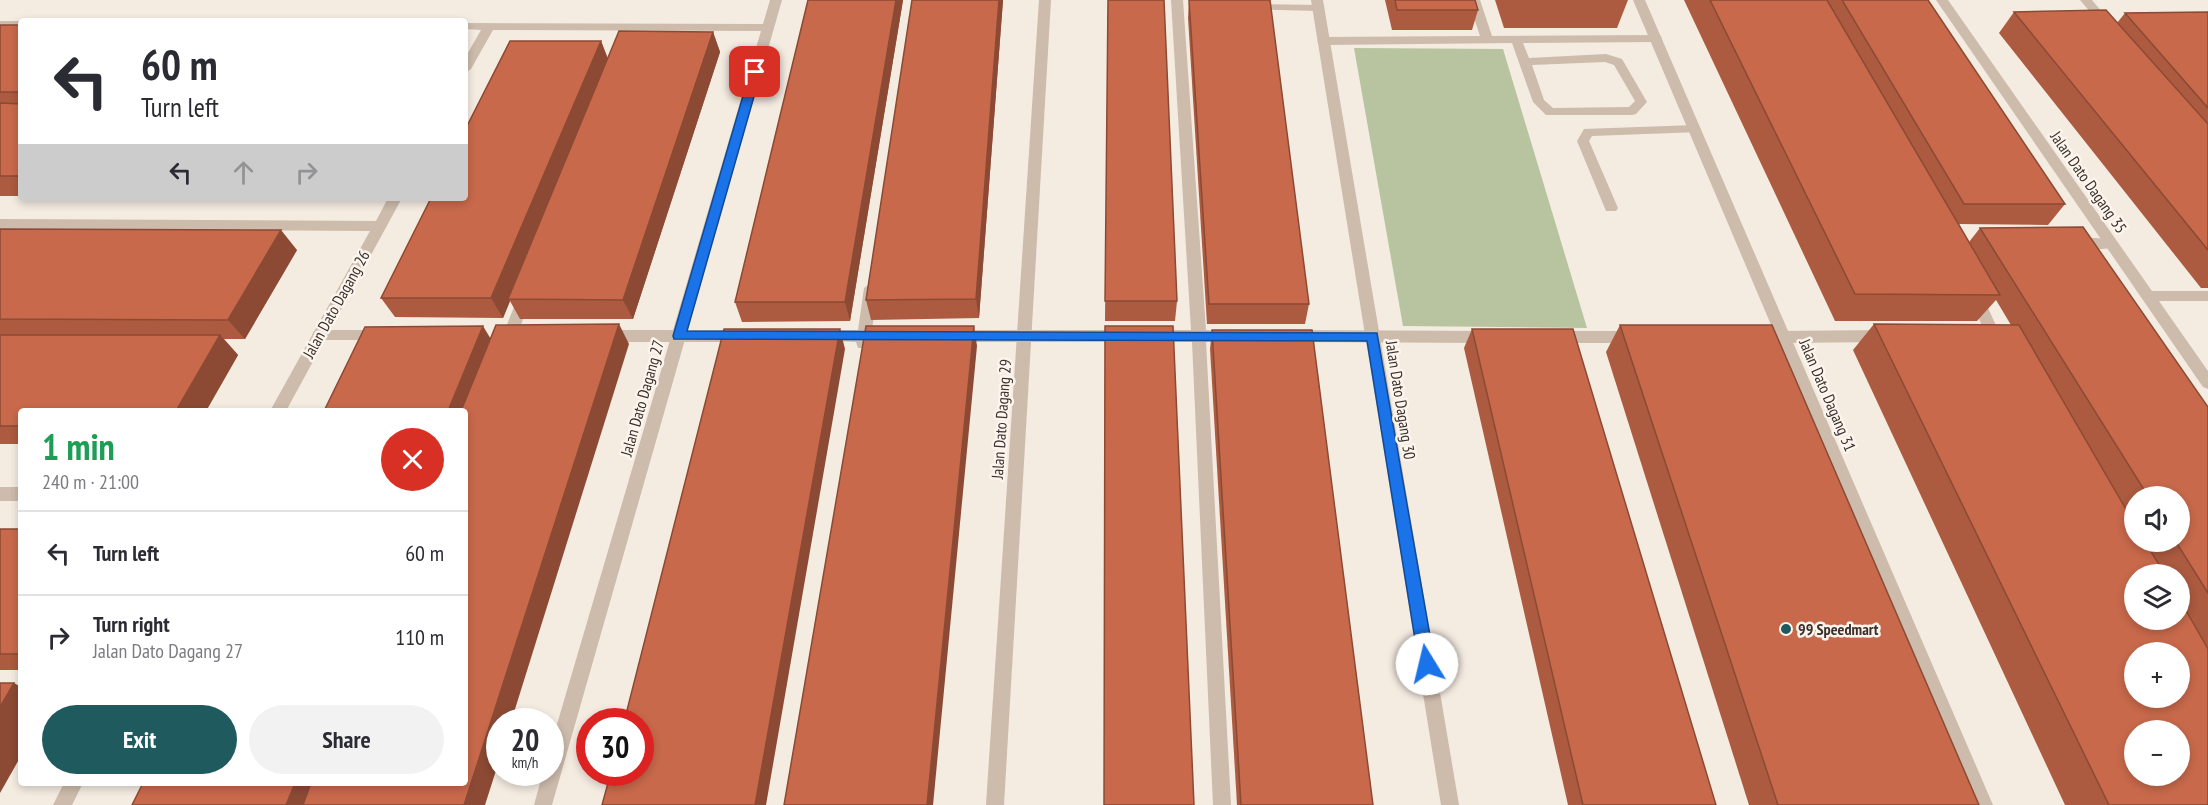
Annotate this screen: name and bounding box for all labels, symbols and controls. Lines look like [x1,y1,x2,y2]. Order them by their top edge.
text: 60 m [141,37,218,92]
icon: left [42,42,120,120]
pin [729,46,780,97]
icon: arrive [738,55,771,88]
text: Turn left [141,90,219,124]
street label: Jalan Dato Dagang 35 [2046,126,2132,237]
icon: left [164,156,197,189]
icon: ahead [227,156,260,189]
icon: right [290,156,323,189]
street label: Jalan Dato Dagang 26 [298,247,374,362]
street label: Jalan Dato Dagang 31 [1795,335,1861,454]
street label: Jalan Dato Dagang 27 [616,338,668,459]
street label: Jalan Dato Dagang 30 [1382,338,1420,461]
street label: Jalan Dato Dagang 29 [987,358,1015,481]
text: 1 min [42,423,115,470]
button: close [381,428,444,491]
text: 240 m · 21:00 [42,469,139,495]
map controls [2124,486,2190,786]
button: sound [2124,486,2190,552]
icon: left [42,537,75,570]
text: Turn left [93,539,159,567]
text: 60 m [405,539,444,567]
button: layers [2124,564,2190,630]
text: Turn right [93,610,170,638]
place label: 99 Speedmart [1798,619,1879,639]
icon: right [42,621,75,654]
marker: 99 Speedmart [1779,622,1793,636]
text: 110 m [395,623,444,651]
position arrow [1395,632,1459,696]
text: Jalan Dato Dagang 27 [93,638,243,664]
button: + [2124,642,2190,708]
button: Exit [42,705,237,774]
button: Share [249,705,444,774]
speed limit sign: 30 [576,708,654,786]
text: 20 [511,720,539,759]
button: − [2124,720,2190,786]
text: km/h [512,753,538,772]

